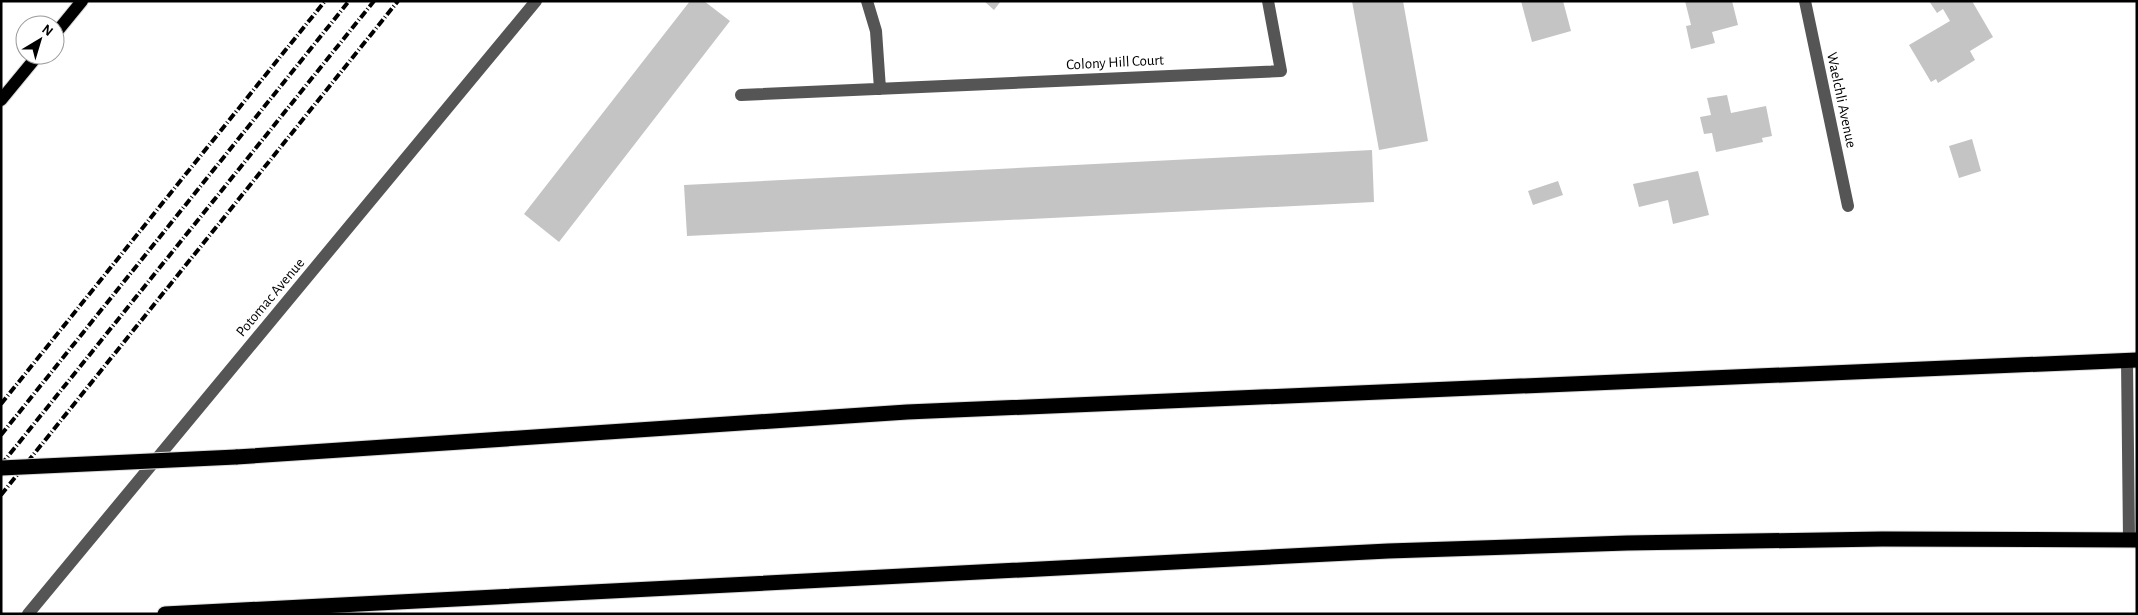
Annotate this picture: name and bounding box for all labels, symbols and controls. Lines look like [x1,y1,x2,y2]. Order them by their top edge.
north arrow [15,15,65,65]
text: N [39,22,56,39]
street label: Waelchli Avenue [1824,51,1859,149]
street label: Colony Hill Court [1066,52,1165,73]
street label: Potomac Avenue [233,255,307,339]

